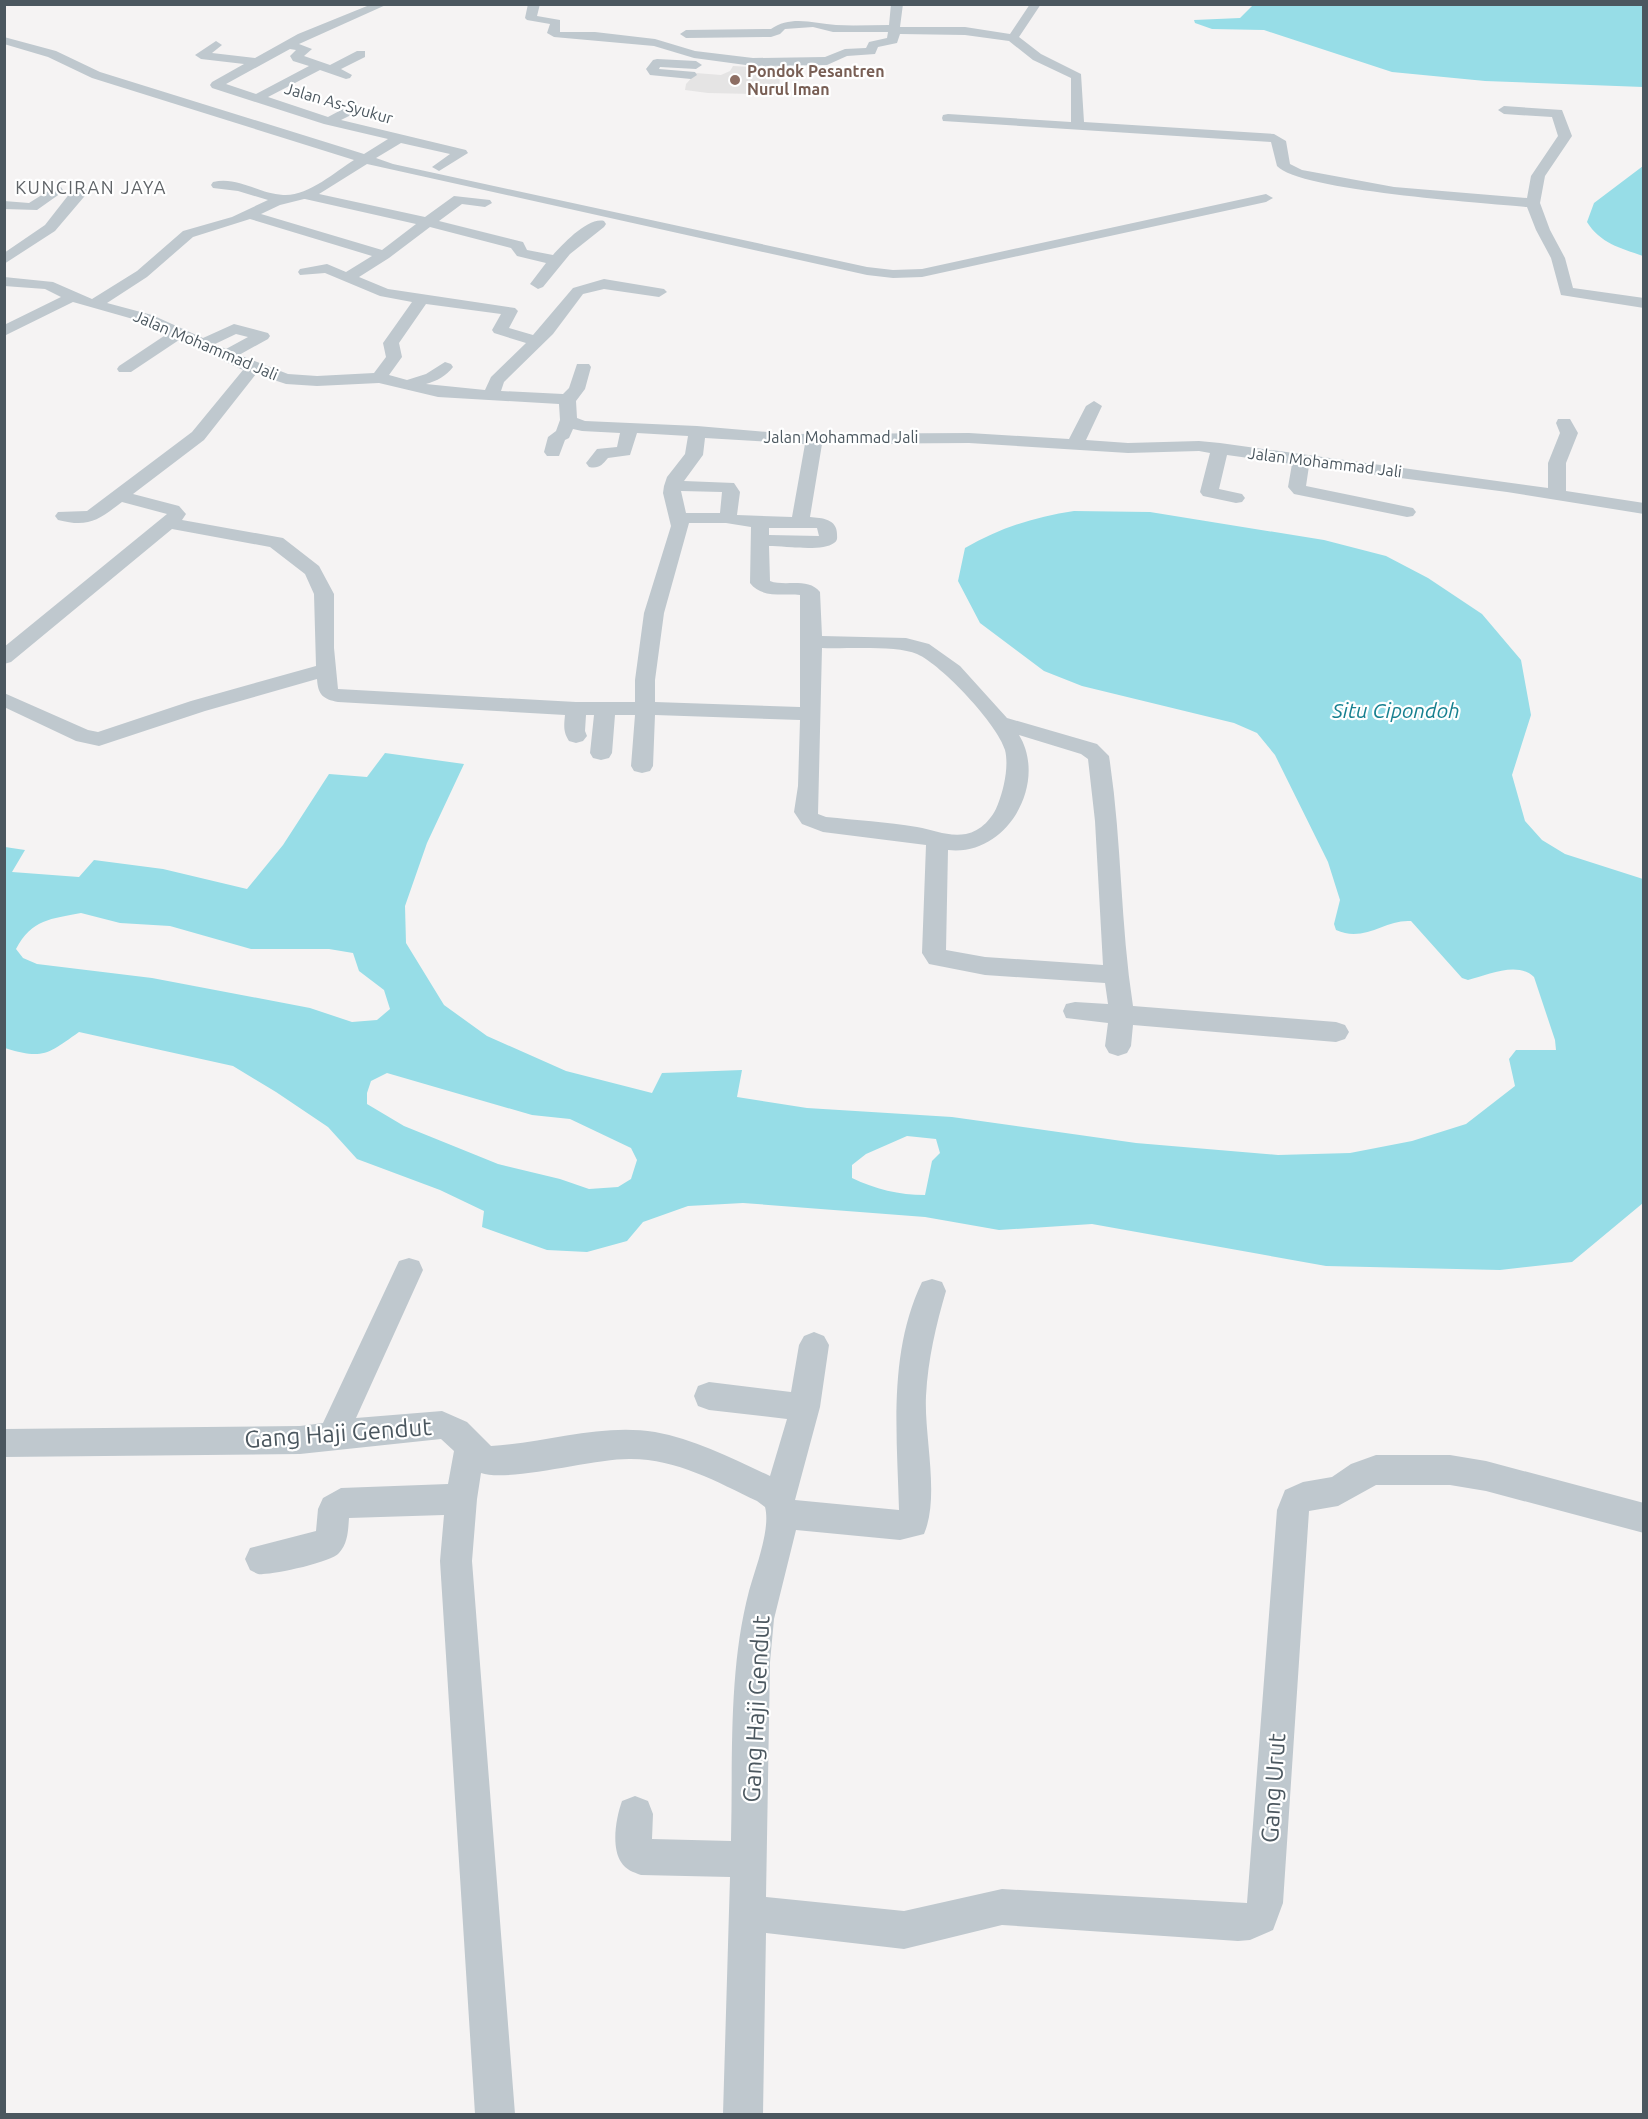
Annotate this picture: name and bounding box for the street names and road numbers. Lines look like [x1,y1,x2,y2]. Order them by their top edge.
street label: Jalan As-Syukur [283,79,395,127]
street label: Jalan Mohammad Jali [131,306,281,384]
street label: Jalan Mohammad Jali [763,428,919,446]
street label: Jalan Mohammad Jali [1247,444,1403,480]
street label: Gang Haji Gendut [244,1413,433,1453]
street label: Gang Haji Gendut [738,1614,774,1803]
street label: Gang Urut [1256,1732,1290,1844]

